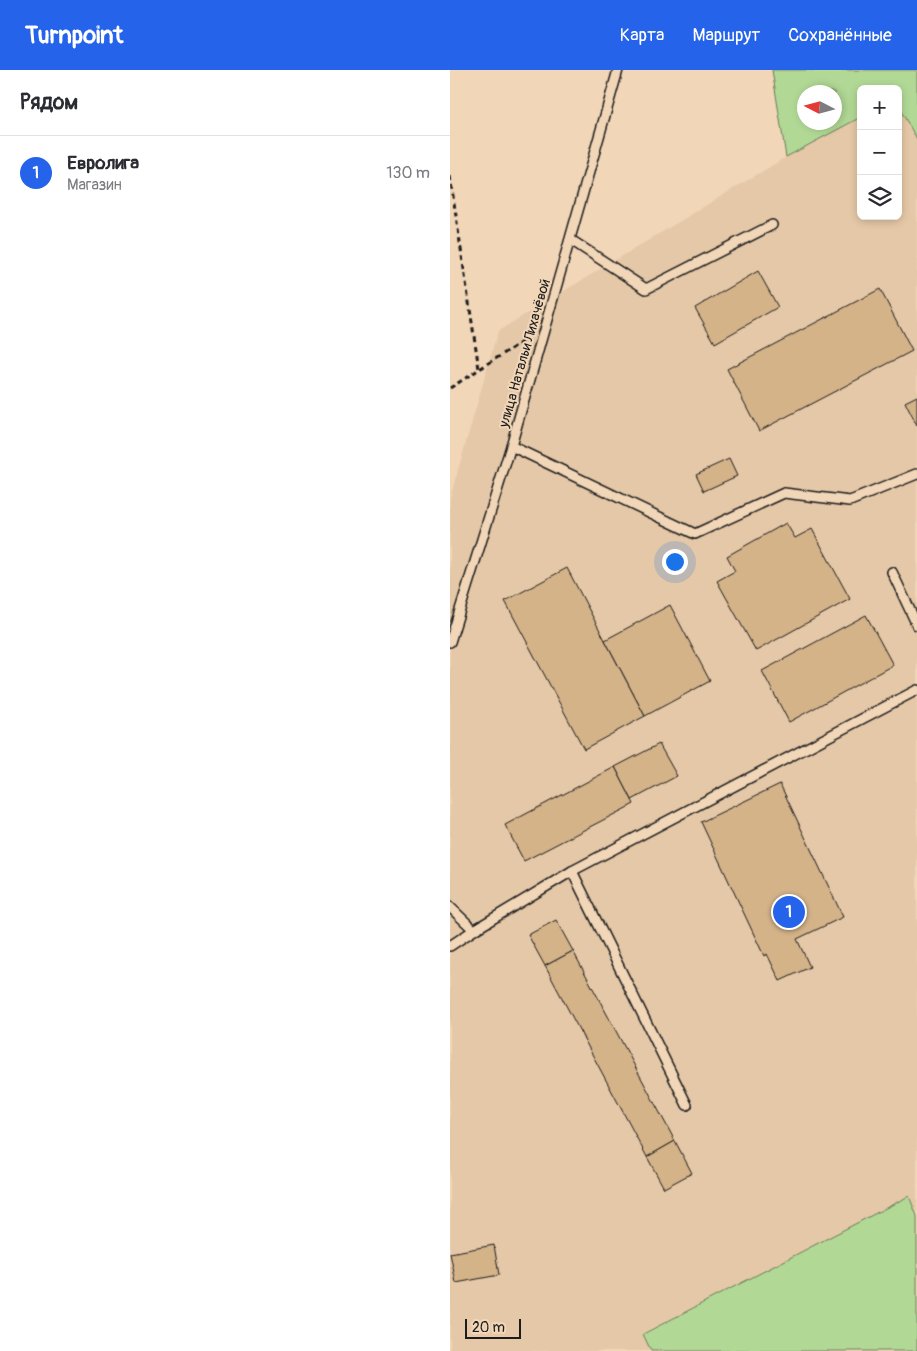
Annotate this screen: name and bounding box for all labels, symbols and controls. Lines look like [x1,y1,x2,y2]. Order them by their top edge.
text: Turnpoint [25,21,123,50]
text: Карта [620,24,664,47]
text: Маршрут [692,24,760,47]
text: Сохранённые [788,24,892,47]
north arrow [797,85,842,130]
map controls [857,85,902,220]
button: + [857,85,902,130]
text: Рядом [20,89,78,116]
button: − [857,130,902,175]
text: Евролига [67,151,139,175]
text: 1 [33,163,39,183]
text: 130 m [386,163,430,183]
text: Магазин [67,175,122,195]
button: layers [857,175,902,220]
street label: улица Натальи Лихачёвой [495,277,554,430]
your location [662,549,688,575]
pin: 1 [773,893,805,931]
scale bar [465,1316,521,1339]
text: 20 m [472,1319,505,1336]

